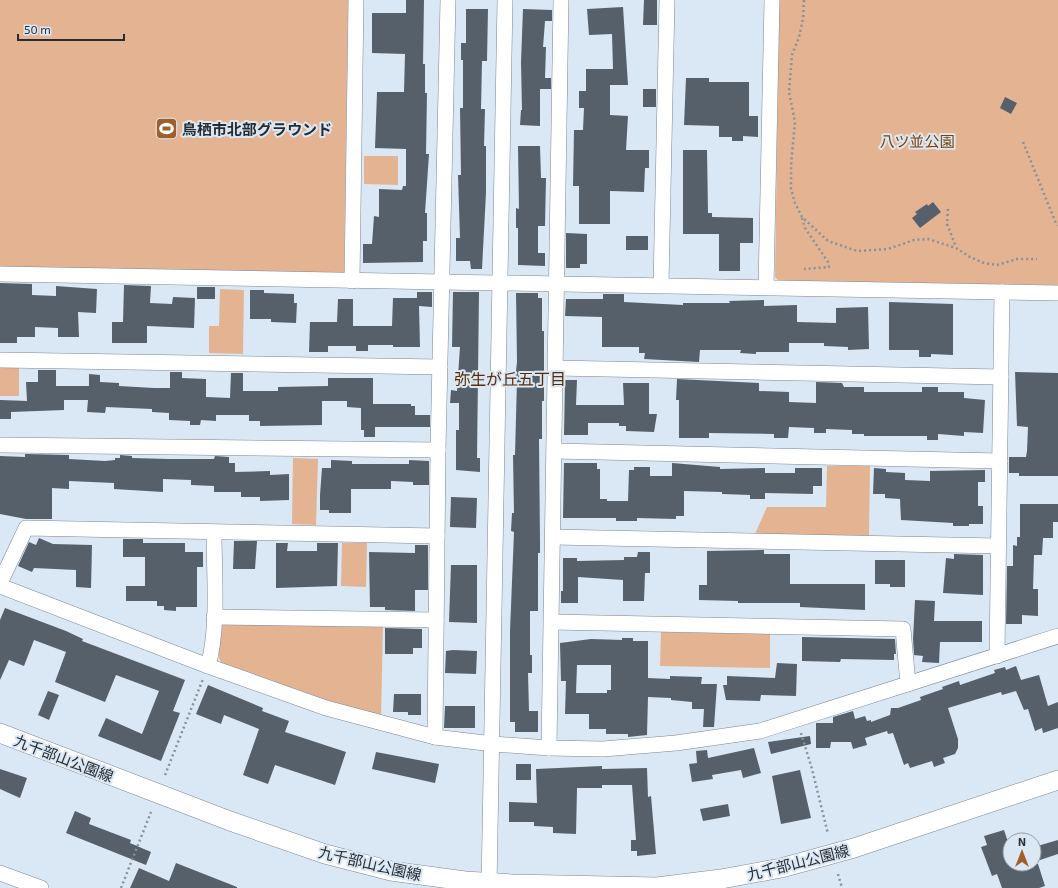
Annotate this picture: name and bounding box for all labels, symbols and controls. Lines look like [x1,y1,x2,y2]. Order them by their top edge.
scale bar [18,16,124,42]
text: 50 m [24,22,51,36]
sports icon: 鳥栖市北部グラウンド [153,116,179,142]
place label: 鳥栖市北部グラウンド [182,120,332,138]
park label: 八ツ並公園 [879,132,955,150]
district label: 弥生が丘五丁目 [454,369,566,388]
street label: 九千部山公園線 [12,731,116,785]
north arrow [1002,832,1042,872]
text: N [1018,835,1026,848]
street label: 九千部山公園線 [745,841,851,883]
street label: 九千部山公園線 [317,842,423,884]

